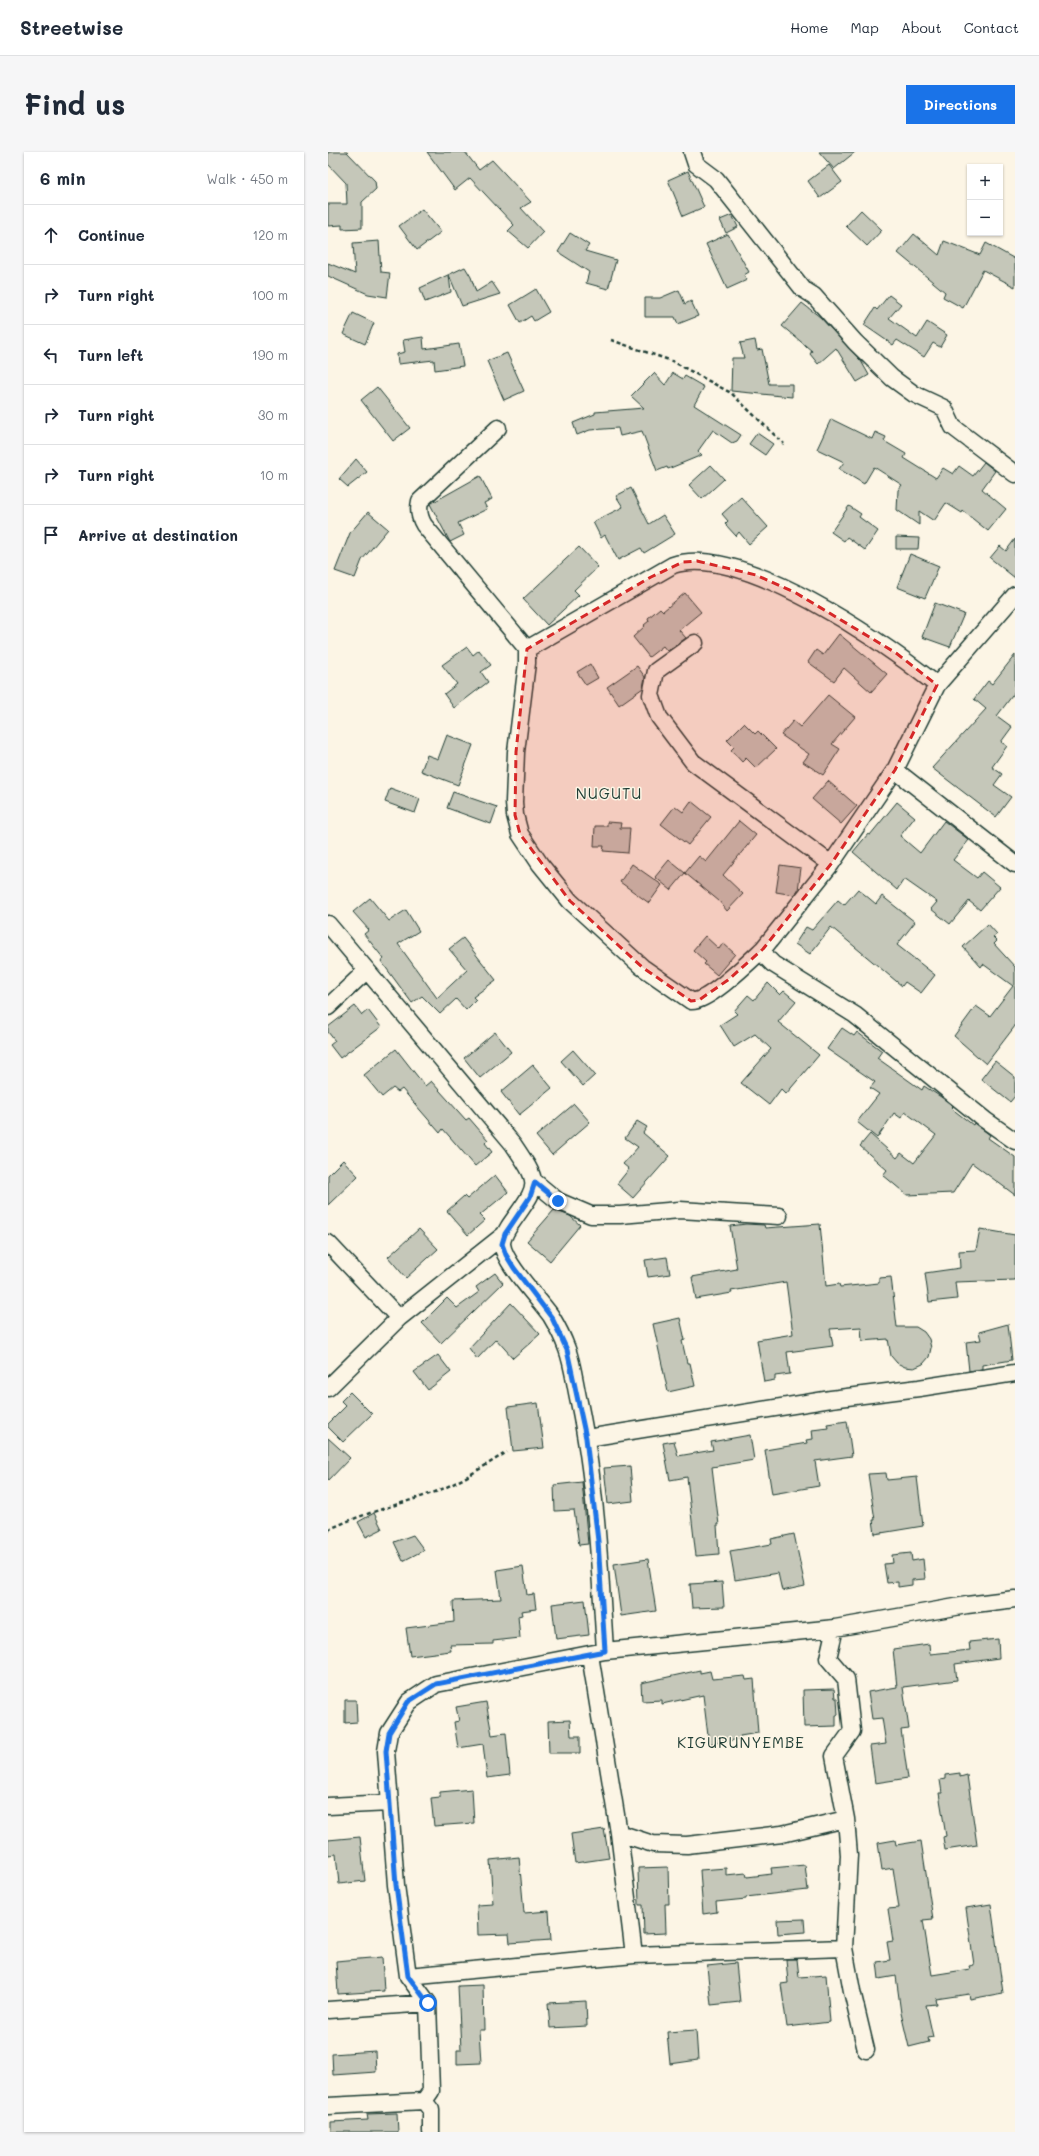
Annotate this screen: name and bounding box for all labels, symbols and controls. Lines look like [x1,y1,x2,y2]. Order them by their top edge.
text: Streetwise [20,15,123,40]
text: Home [790,18,828,37]
text: Map [850,18,879,37]
text: About [901,18,942,37]
text: Contact [964,18,1019,37]
button: Directions [906,85,1015,124]
text: Find us [24,86,125,122]
map controls [967,164,1003,236]
button: + [967,164,1003,200]
text: 6 min [40,167,85,189]
text: Walk · 450 m [207,170,288,187]
button: − [967,200,1003,236]
icon: ahead [40,224,62,246]
text: Continue [78,225,145,245]
text: 120 m [252,226,288,243]
icon: right [40,284,62,306]
text: Turn right [78,285,155,305]
text: 100 m [252,286,288,303]
icon: left [40,344,62,366]
text: Turn left [78,345,143,365]
text: 190 m [252,346,288,363]
icon: right [40,404,62,426]
text: Turn right [78,405,155,425]
text: 30 m [258,406,288,423]
icon: right [40,464,62,486]
text: Turn right [78,465,155,485]
text: 10 m [260,466,288,483]
icon: arrive [40,524,62,546]
text: Arrive at destination [78,525,238,545]
district label: NUGUTU [576,783,642,803]
route end [549,1192,567,1210]
district label: KIGURUNYEMBE [677,1732,805,1752]
route start [419,1994,437,2012]

